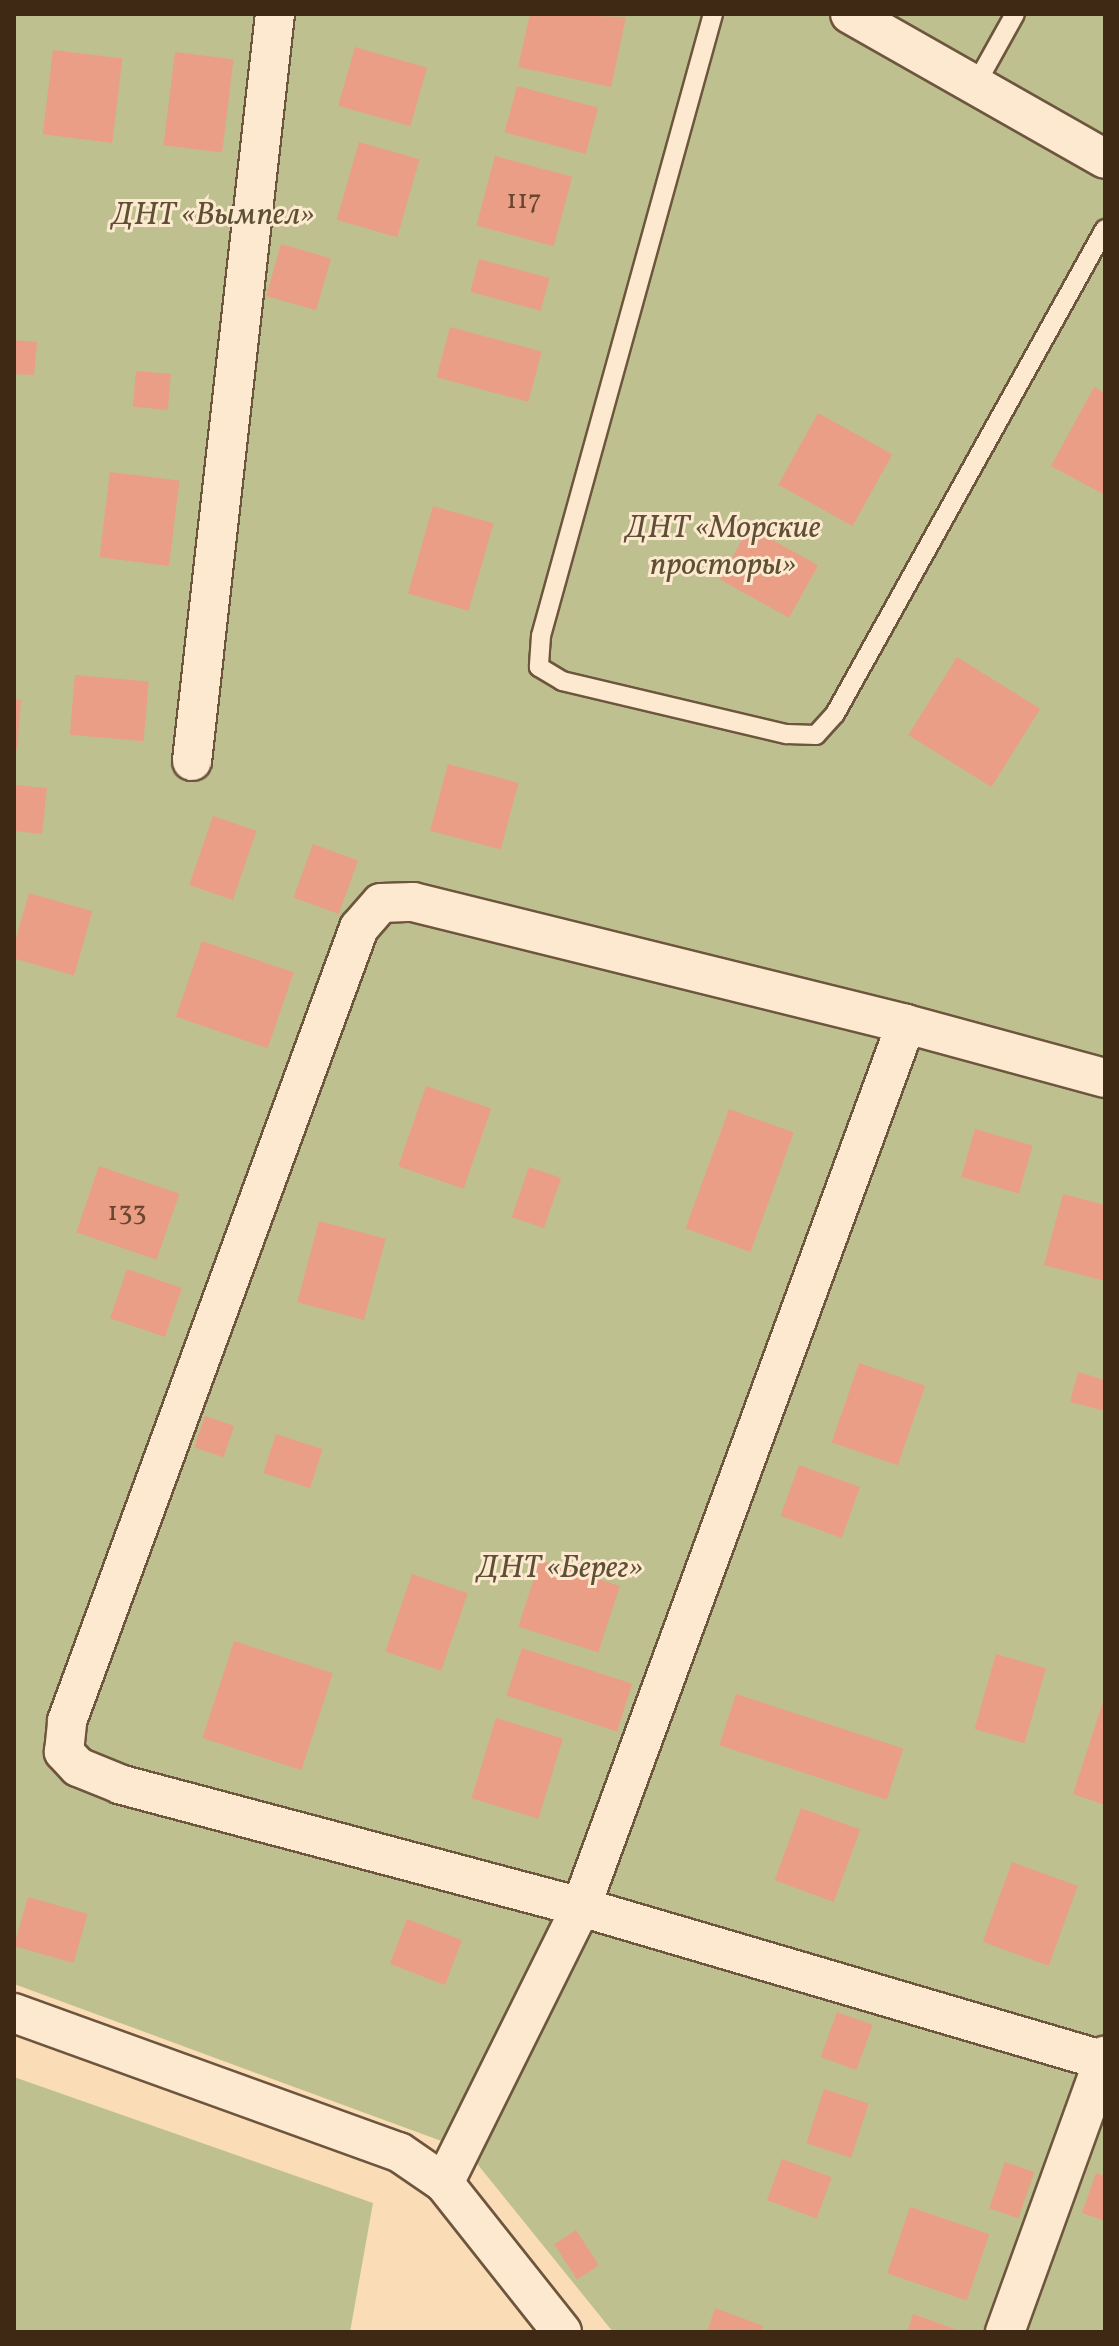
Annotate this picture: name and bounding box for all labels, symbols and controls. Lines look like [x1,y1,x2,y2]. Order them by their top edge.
house number: 117 [506,184,542,218]
park label: ДНТ «Вымпел» [112,197,314,235]
park label: ДНТ «Морские просторы» [625,511,821,586]
house number: 133 [107,1196,147,1230]
park label: ДНТ «Берег» [477,1550,643,1588]

